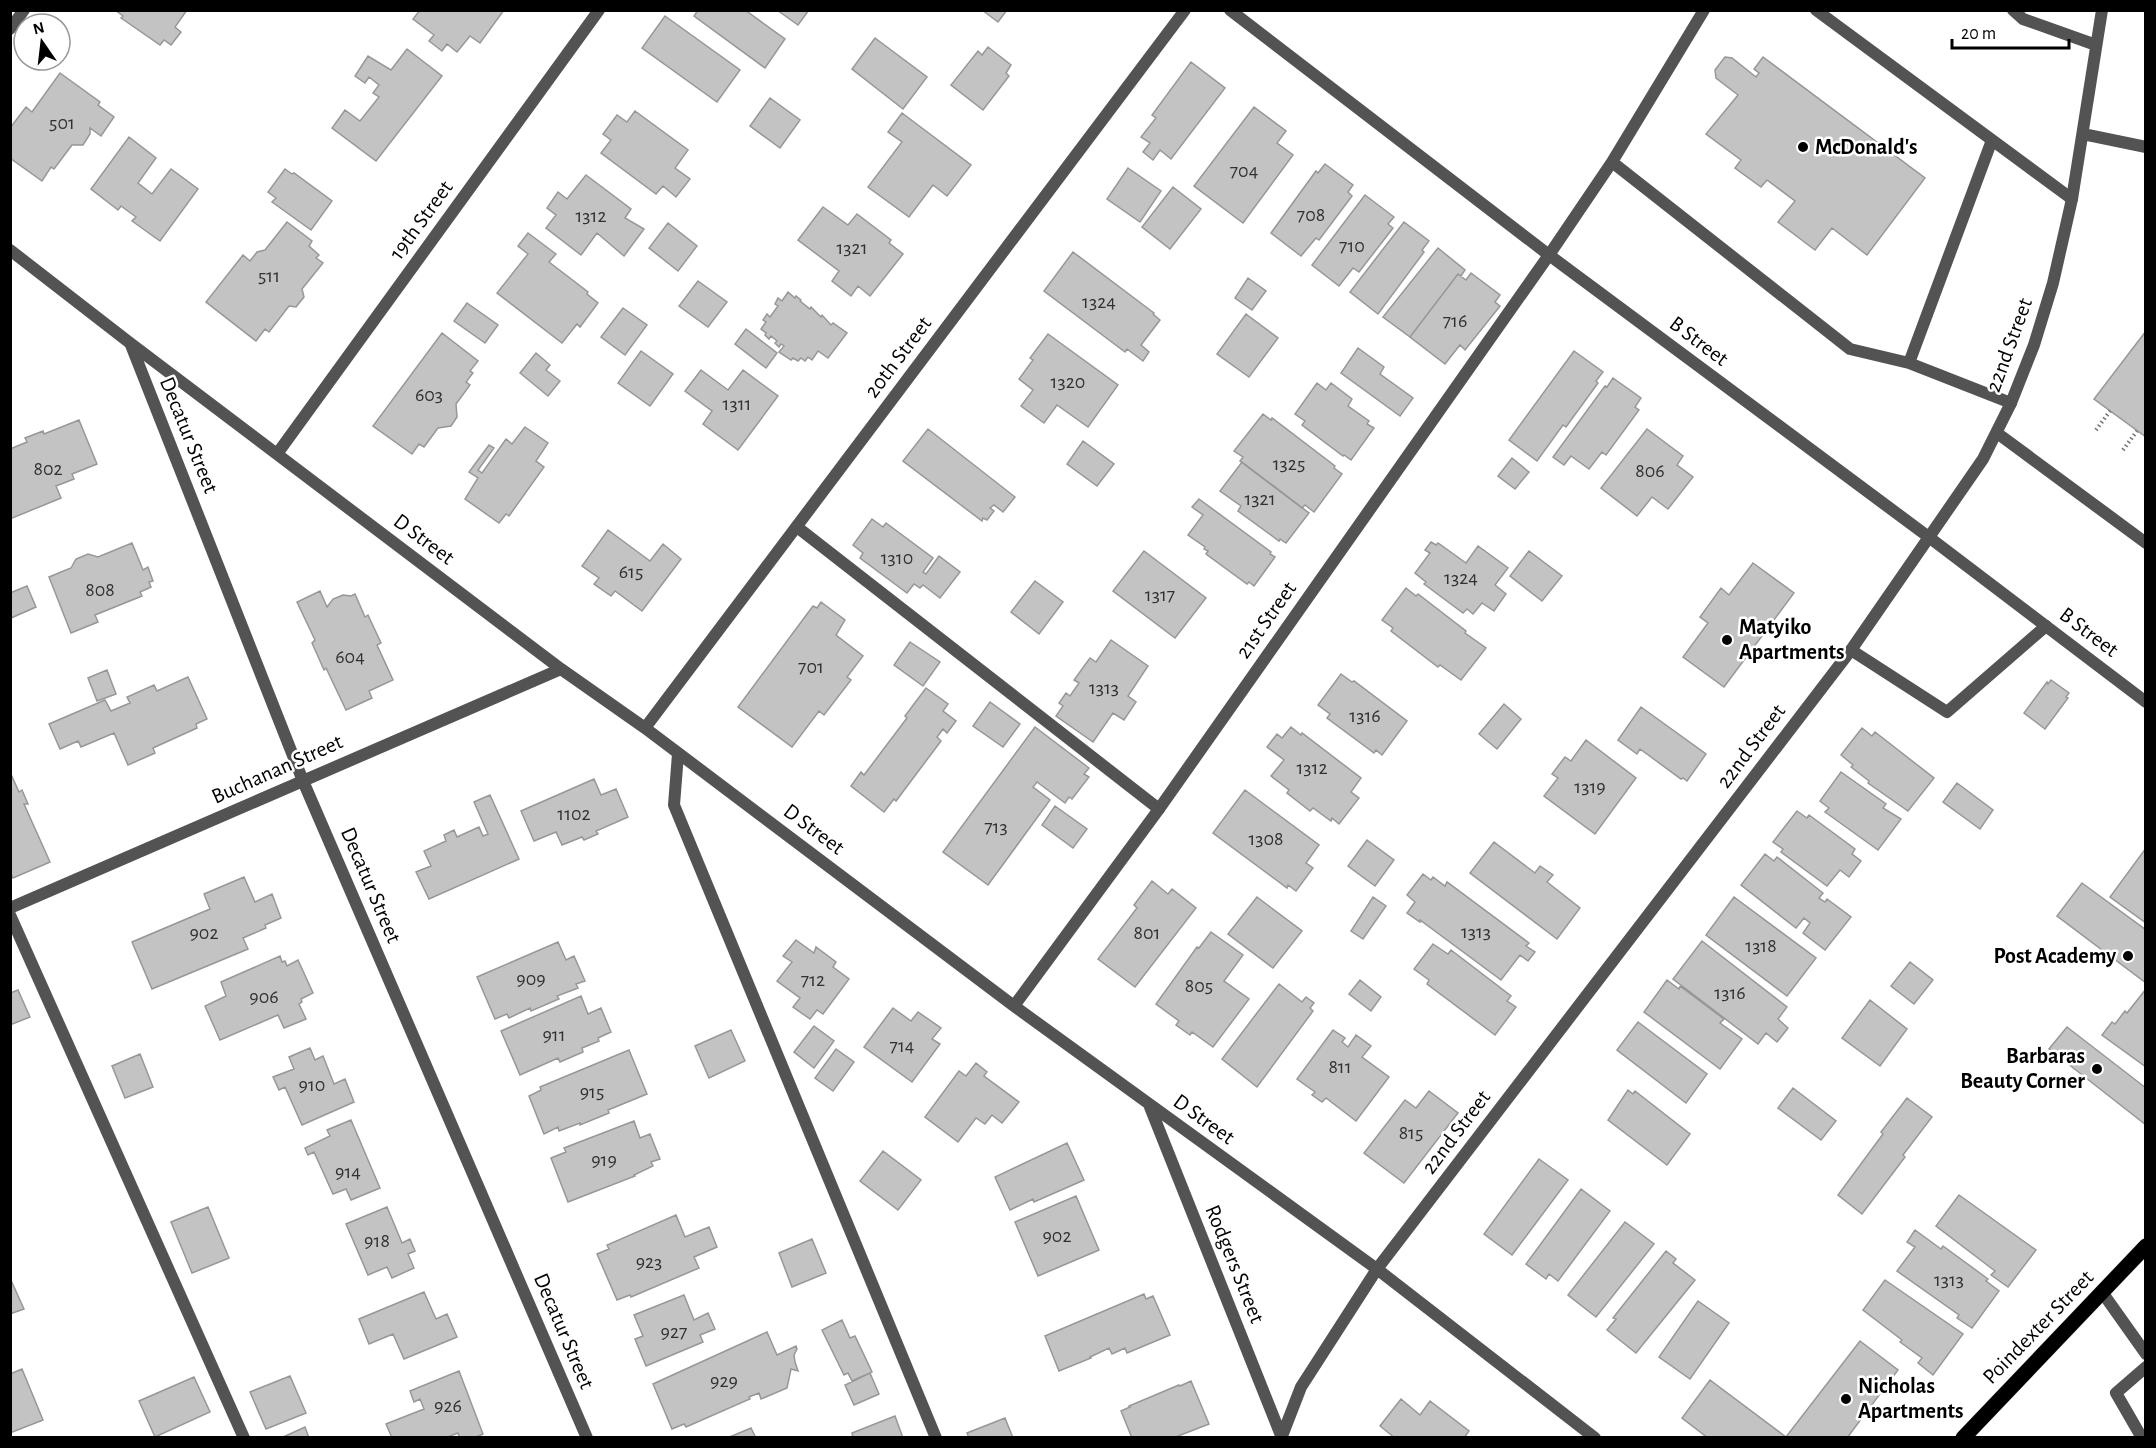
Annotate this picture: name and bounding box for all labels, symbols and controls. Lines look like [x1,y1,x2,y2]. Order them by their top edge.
north arrow [12,12,72,72]
scale bar [1952,12,2069,50]
text: N [31,19,46,38]
text: 20 m [1961,25,1996,43]
house number: 501 [49,113,75,133]
place label: McDonald's [1815,136,1917,158]
marker: McDonald's [1796,140,1810,154]
house number: 704 [1230,161,1258,181]
street label: 19th Street [385,176,457,264]
house number: 708 [1297,205,1325,225]
house number: 1312 [575,206,607,226]
house number: 710 [1339,236,1365,256]
house number: 1321 [836,238,868,258]
house number: 511 [258,266,280,286]
house number: 1324 [1082,292,1116,312]
street label: 22nd Street [1982,295,2036,395]
house number: 716 [1443,311,1467,331]
street label: 20th Street [860,312,936,402]
street label: B Street [1666,312,1732,370]
house number: 1320 [1051,372,1085,392]
street label: Decatur Street [156,374,222,496]
house number: 603 [415,385,443,405]
house number: 1311 [723,394,751,414]
house number: 1325 [1273,454,1305,474]
house number: 802 [33,459,63,479]
house number: 806 [1635,461,1665,481]
house number: 1321 [1244,489,1276,509]
street label: D Street [390,509,458,569]
house number: 1310 [881,548,913,568]
house number: 615 [619,562,643,582]
house number: 1324 [1444,568,1478,588]
street label: 21st Street [1232,578,1300,662]
house number: 808 [85,580,115,600]
house number: 1317 [1145,585,1175,605]
street label: B Street [2056,603,2122,661]
place label: Matyiko Apartments [1739,616,1844,663]
marker: Matyiko Apartments [1720,633,1734,647]
house number: 604 [335,647,365,667]
house number: 701 [798,657,824,677]
house number: 1313 [1089,678,1119,698]
street label: 22nd Street [1713,700,1789,792]
house number: 1316 [1349,706,1381,726]
street label: Buchanan Street [208,730,346,808]
house number: 1312 [1296,758,1328,778]
house number: 1319 [1574,777,1606,797]
street label: D Street [780,799,848,859]
house number: 1102 [557,804,591,824]
house number: 713 [984,817,1008,837]
street label: Decatur Street [337,824,405,946]
house number: 1308 [1248,829,1284,849]
house number: 1313 [1461,922,1491,942]
house number: 902 [189,923,219,943]
house number: 801 [1134,923,1160,943]
house number: 1318 [1745,936,1777,956]
place label: Post Academy [1994,945,2116,968]
marker: Post Academy [2121,949,2135,963]
house number: 909 [516,969,546,989]
house number: 712 [801,970,825,990]
house number: 805 [1185,976,1213,996]
house number: 1316 [1714,983,1746,1003]
house number: 906 [249,987,279,1007]
house number: 911 [542,1025,566,1045]
house number: 714 [890,1036,914,1056]
place label: Barbaras Beauty Corner [1960,1045,2085,1093]
house number: 811 [1328,1057,1352,1077]
marker: Barbaras Beauty Corner [2090,1062,2104,1076]
house number: 910 [299,1075,325,1095]
house number: 915 [580,1082,604,1102]
street label: 22nd Street [1418,1086,1494,1178]
street label: D Street [1169,1090,1239,1148]
house number: 815 [1399,1123,1423,1143]
house number: 919 [591,1150,617,1170]
house number: 914 [335,1162,361,1182]
street label: Rodgers Street [1201,1202,1269,1326]
house number: 902 [1042,1226,1072,1246]
house number: 918 [364,1231,390,1251]
house number: 923 [636,1252,662,1272]
street label: Poindexter Street [1979,1266,2097,1388]
street label: Decatur Street [530,1270,598,1392]
house number: 1313 [1934,1270,1964,1290]
house number: 927 [661,1322,687,1342]
house number: 929 [710,1371,738,1391]
place label: Nicholas Apartments [1858,1375,1963,1422]
marker: Nicholas Apartments [1839,1392,1853,1406]
house number: 926 [434,1396,462,1416]

